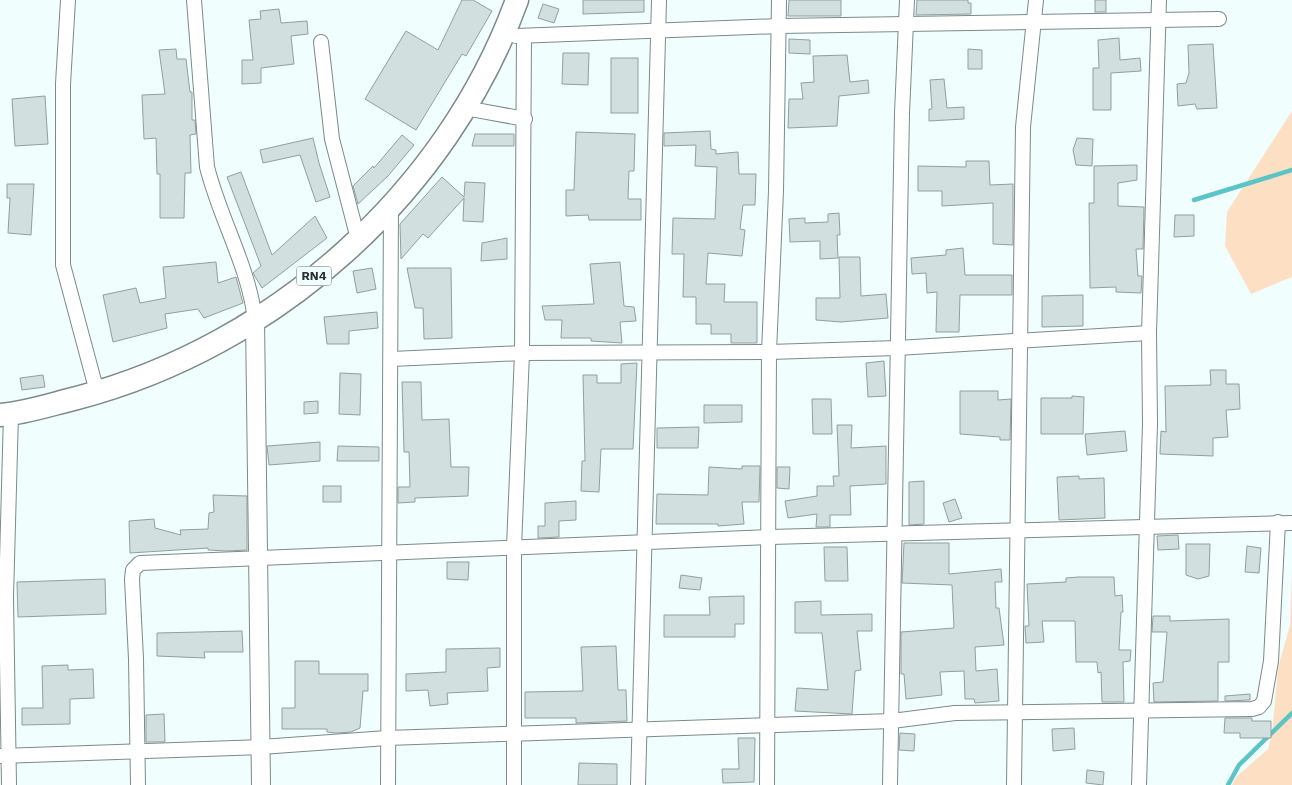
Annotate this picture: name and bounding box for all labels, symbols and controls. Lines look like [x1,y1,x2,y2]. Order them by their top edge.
road number: RN4 [296,266,332,286]

